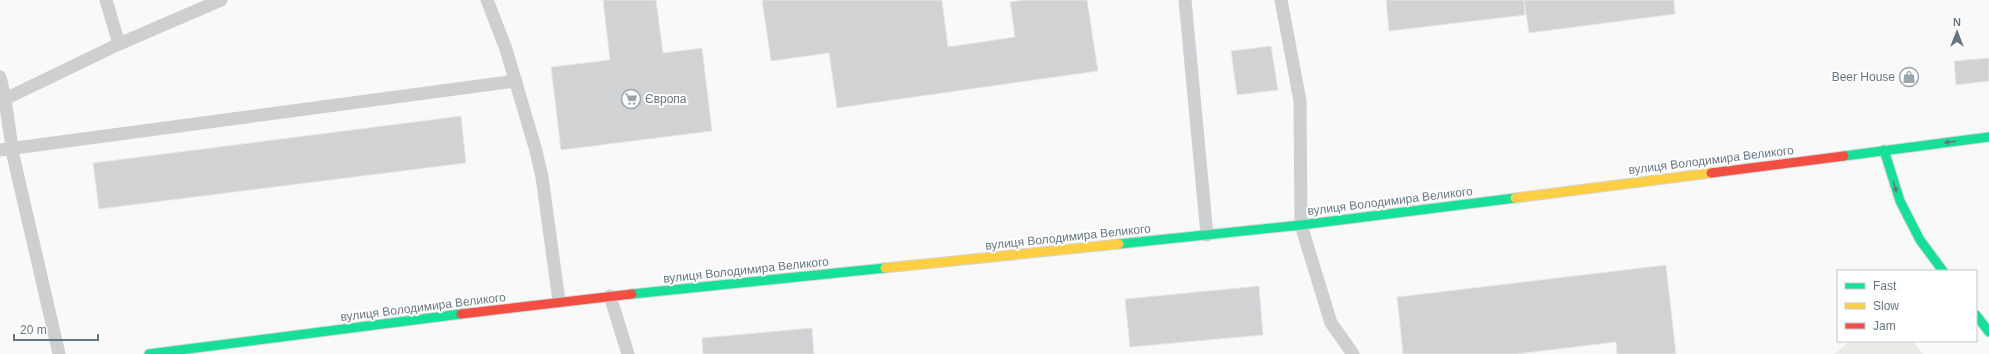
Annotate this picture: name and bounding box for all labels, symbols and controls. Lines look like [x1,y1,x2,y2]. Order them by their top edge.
north arrow [1937,12,1977,52]
text: N [1953,16,1961,28]
shop icon: Beer House [1898,66,1920,88]
place label: Beer House [1832,70,1895,84]
supermarket icon: Європа [620,88,642,110]
place label: Європа [645,92,687,106]
one-way arrow [1944,138,1956,145]
street label: вулиця Володимира Великого [1628,143,1795,177]
one-way arrow [1893,182,1899,194]
street label: вулиця Володимира Великого [1307,184,1474,218]
street label: вулиця Володимира Великого [985,221,1152,253]
street label: вулиця Володимира Великого [663,254,830,286]
legend [1837,270,1977,342]
text: Fast [1873,279,1897,293]
street label: вулиця Володимира Великого [340,290,507,324]
text: Slow [1873,299,1899,313]
scale bar [14,316,98,342]
text: Jam [1873,319,1896,333]
text: 20 m [20,323,47,337]

